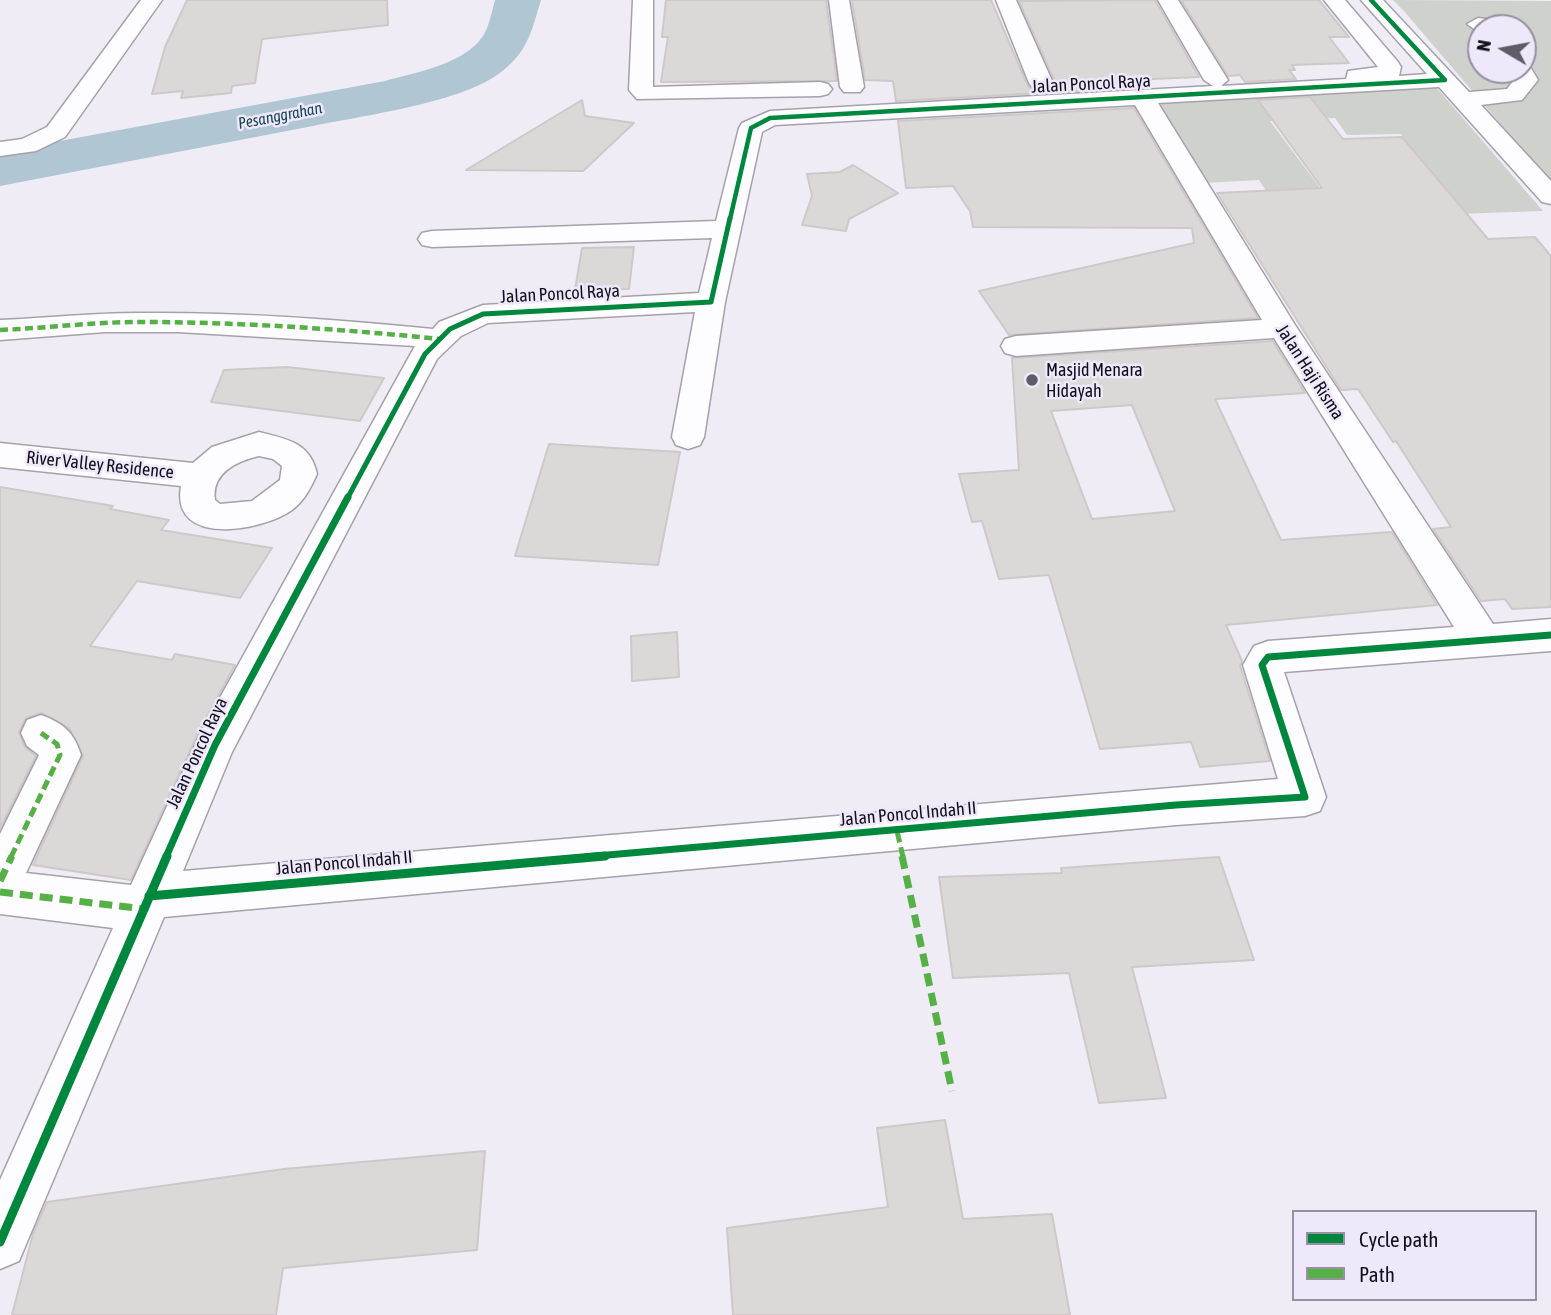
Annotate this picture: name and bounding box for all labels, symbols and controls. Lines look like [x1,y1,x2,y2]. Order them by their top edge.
north arrow [1467,14,1537,84]
text: N [1471,38,1495,53]
street label: Jalan Poncol Raya [1031,70,1151,98]
water label: Pesanggrahan [236,98,324,134]
street label: Jalan Poncol Raya [500,280,620,308]
street label: Jalan Haji Risma [1271,320,1349,424]
place label: Masjid Menara Hidayah [1046,359,1143,402]
marker: Masjid Menara Hidayah [1024,372,1040,388]
street label: River Valley Residence [25,447,175,483]
street label: Jalan Poncol Raya [162,694,232,812]
street label: Jalan Poncol Indah II [839,797,977,831]
street label: Jalan Poncol Indah II [275,846,413,880]
legend [1292,1210,1537,1301]
text: Cycle path [1359,1227,1438,1251]
text: Path [1359,1262,1395,1286]

